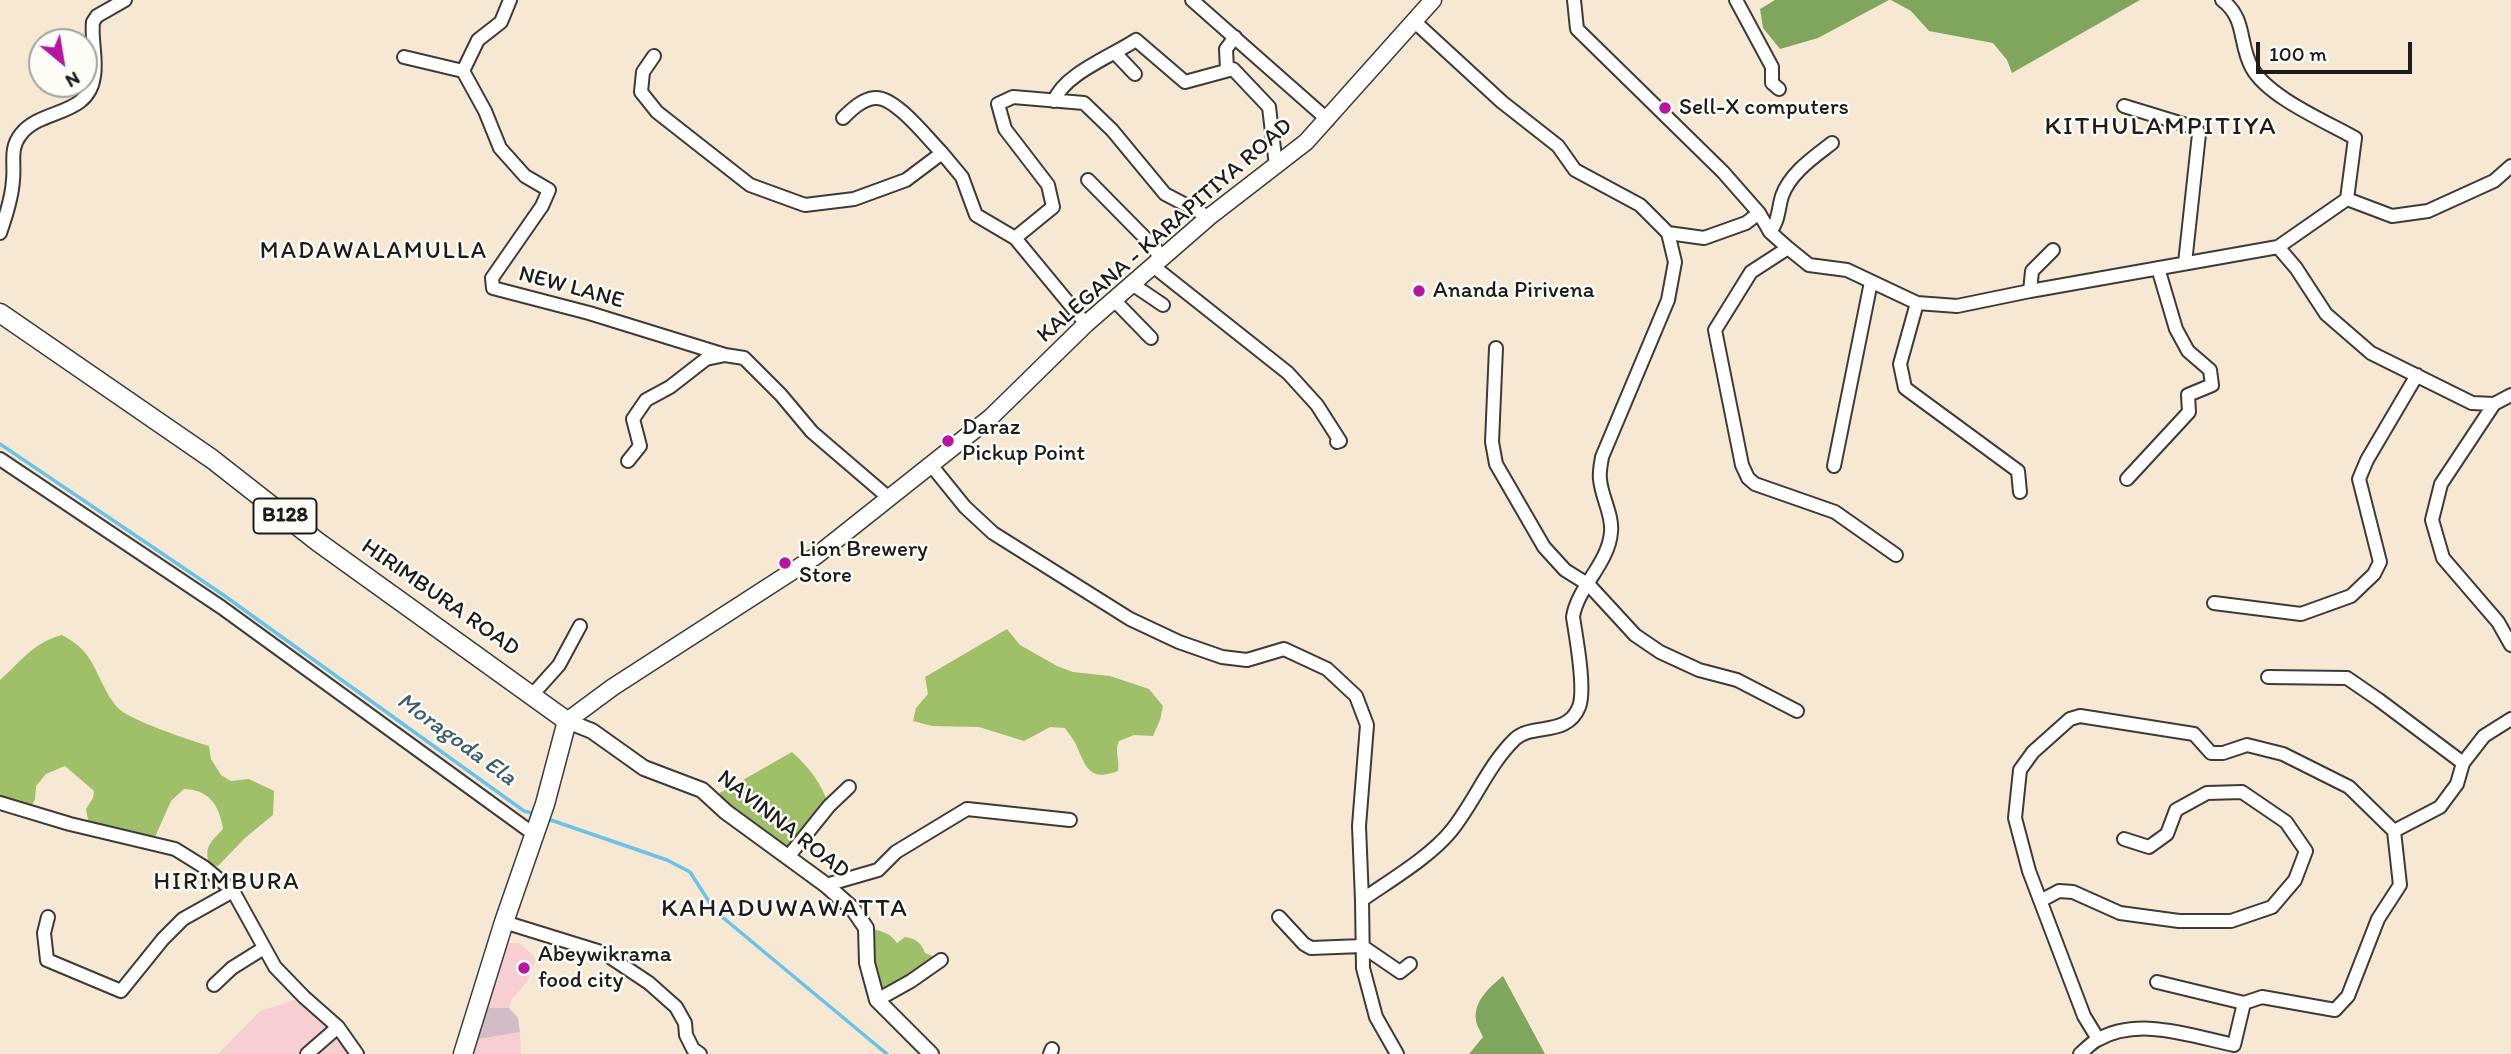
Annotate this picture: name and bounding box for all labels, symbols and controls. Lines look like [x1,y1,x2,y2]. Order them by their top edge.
north arrow [28,28,98,98]
scale bar [2259,28,2415,72]
text: 100 m [2269,41,2327,66]
text: N [61,67,84,93]
place label: Sell-X computers [1679,94,1849,122]
marker: Sell-X computers [1657,100,1673,116]
district label: KITHULAMPITIYA [2046,111,2276,143]
street label: KALEGANA - KARAPITIYA ROAD [1032,113,1298,349]
district label: MADAWALAMULLA [261,238,487,266]
street label: NEW LANE [515,261,627,315]
place label: Ananda Pirivena [1433,277,1595,305]
marker: Ananda Pirivena [1411,283,1427,299]
place label: Daraz Pickup Point [962,414,1085,468]
marker: Daraz Pickup Point [940,433,956,449]
road number: B128 [254,498,316,534]
street label: HIRIMBURA ROAD [356,533,524,663]
place label: Lion Brewery Store [799,536,928,590]
marker: Lion Brewery Store [777,555,793,571]
water label: Moragoda Ela [391,687,521,793]
street label: NAVINNA ROAD [711,765,855,885]
district label: HIRIMBURA [156,869,298,897]
district label: KAHADUWAWATTA [661,893,909,925]
place label: Abeywikrama food city [538,941,672,995]
marker: Abeywikrama food city [516,960,532,976]

